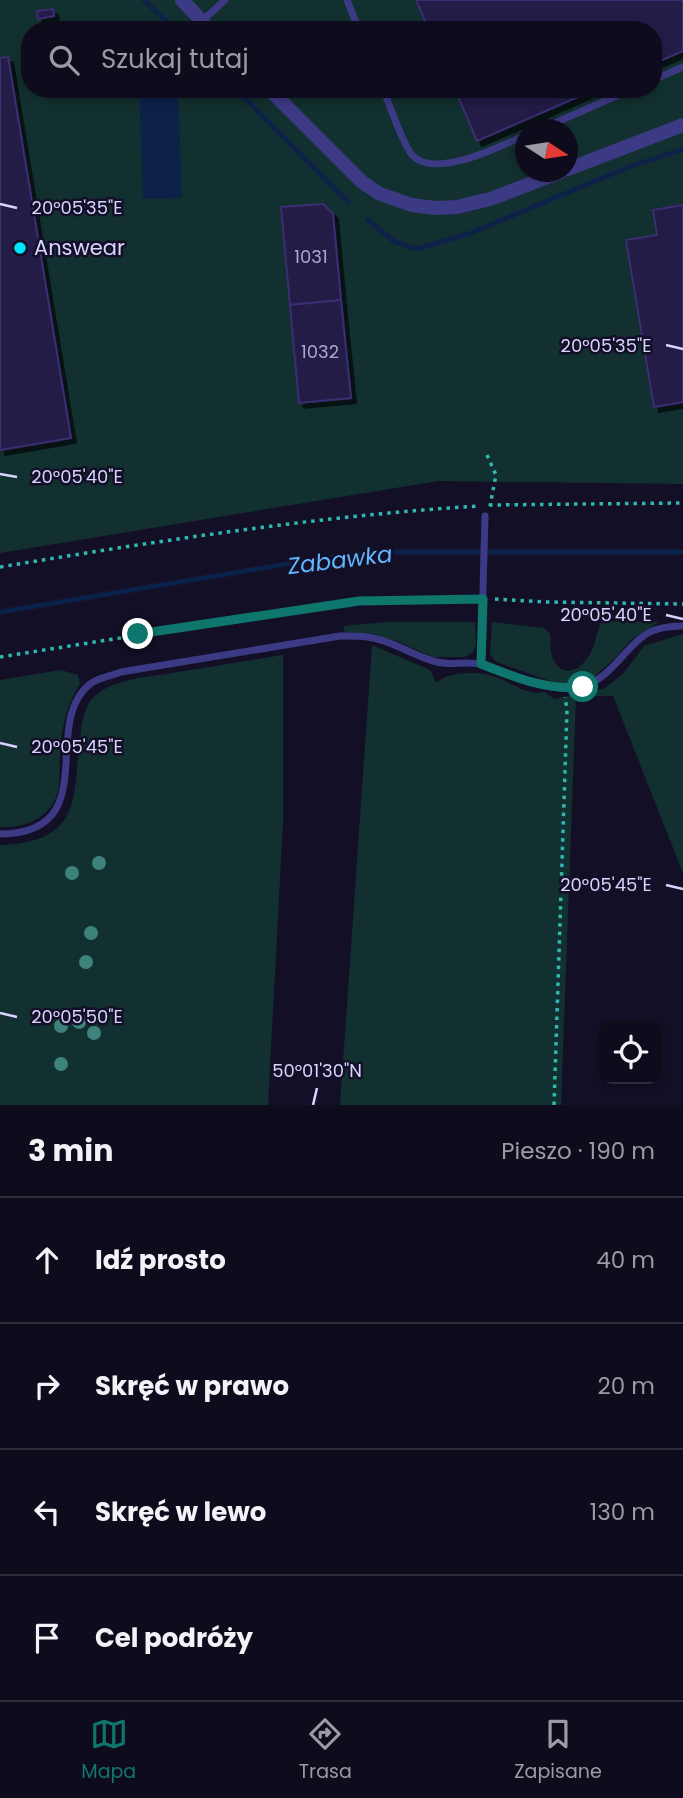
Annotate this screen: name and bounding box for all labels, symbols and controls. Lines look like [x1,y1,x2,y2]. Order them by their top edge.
search box [21,21,662,98]
icon: search [45,41,83,79]
text: Szukaj tutaj [101,41,249,77]
north arrow [515,119,578,182]
text: 20°05'35"E [32,195,122,220]
place label: Answear [34,233,125,262]
marker: Answear [12,240,28,256]
house number: 1031 [294,244,328,269]
text: 20°05'35"E [561,333,651,358]
house number: 1032 [301,339,339,364]
text: 20°05'40"E [31,464,123,489]
water label: Zabawka [285,538,394,582]
text: 20°05'40"E [560,602,652,627]
route end [122,618,153,649]
route start [567,671,598,702]
text: 20°05'45"E [31,734,123,759]
text: 20°05'45"E [560,872,652,897]
text: 20°05'50"E [31,1004,123,1029]
map controls [599,1021,662,1084]
button: locate [599,1021,662,1084]
text: 50°01'30"N [272,1058,362,1083]
text: 3 min [28,1129,113,1172]
text: Pieszo · 190 m [501,1135,655,1167]
icon: ahead [28,1241,66,1279]
text: Idź prosto [95,1242,226,1278]
text: 40 m [596,1244,655,1276]
icon: right [28,1367,66,1405]
text: Skręć w prawo [95,1368,289,1404]
text: 20 m [597,1370,655,1402]
icon: left [28,1493,66,1531]
text: Skręć w lewo [95,1494,266,1530]
text: 130 m [590,1496,655,1528]
icon: arrive [28,1619,66,1657]
text: Cel podróży [95,1620,253,1656]
tab: Mapa [81,1715,136,1786]
tab: Trasa [299,1715,352,1786]
tab: Zapisane [514,1715,602,1786]

